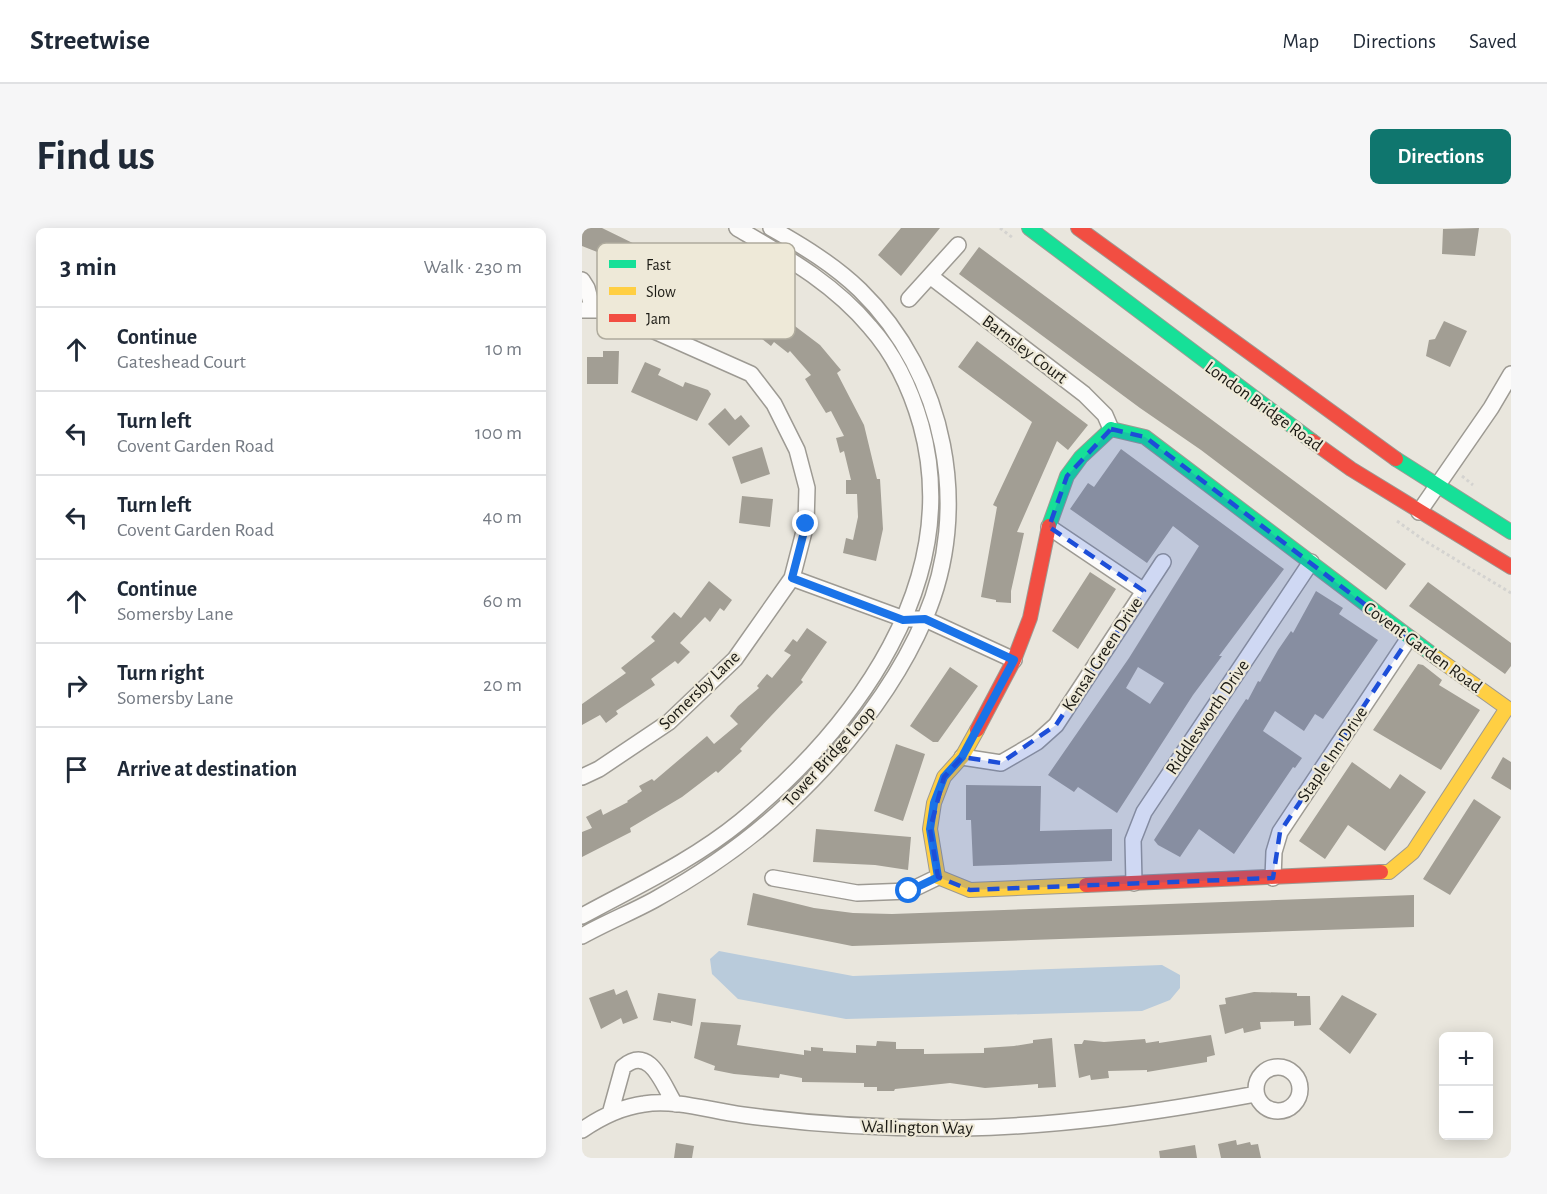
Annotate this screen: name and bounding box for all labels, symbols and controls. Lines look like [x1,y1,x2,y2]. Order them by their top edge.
text: Streetwise [30,27,150,55]
text: Map [1283,31,1319,52]
text: Directions [1352,31,1436,52]
text: Saved [1469,31,1517,52]
button: Directions [1370,129,1511,184]
text: Find us [36,135,155,177]
legend [597,243,795,339]
text: 3 min [60,254,117,280]
text: Walk · 230 m [424,257,522,277]
text: Fast [646,257,671,273]
text: Slow [646,284,676,300]
text: Jam [646,311,671,327]
street label: Barnsley Court [979,312,1070,388]
text: Continue [117,326,197,348]
icon: ahead [60,333,93,366]
text: 10 m [485,339,522,359]
text: Gateshead Court [117,352,246,372]
street label: London Bridge Road [1201,358,1325,455]
text: Turn left [117,410,191,432]
icon: left [60,417,93,450]
text: 100 m [475,423,522,443]
text: Covent Garden Road [117,436,274,456]
text: Turn left [117,494,191,516]
icon: left [60,501,93,534]
text: 40 m [483,507,522,527]
route end [792,510,818,536]
text: Covent Garden Road [117,520,274,540]
text: Continue [117,578,197,600]
icon: ahead [60,585,93,618]
text: 60 m [483,591,522,611]
street label: Kensal Green Drive [1059,594,1146,715]
street label: Covent Garden Road [1360,599,1485,697]
text: Somersby Lane [117,604,233,624]
street label: Somersby Lane [656,648,744,734]
street label: Riddlesworth Drive [1163,657,1253,778]
text: Turn right [117,662,204,684]
icon: right [60,669,93,702]
text: 20 m [483,675,522,695]
text: Somersby Lane [117,688,233,708]
street label: Tower Bridge Loop [780,703,879,810]
street label: Staple Inn Drive [1294,704,1371,806]
icon: arrive [60,753,93,786]
text: Arrive at destination [117,758,297,780]
route start [895,877,921,903]
map controls [1439,1032,1493,1140]
button: + [1439,1032,1493,1086]
button: − [1439,1086,1493,1140]
street label: Wallington Way [861,1118,973,1138]

